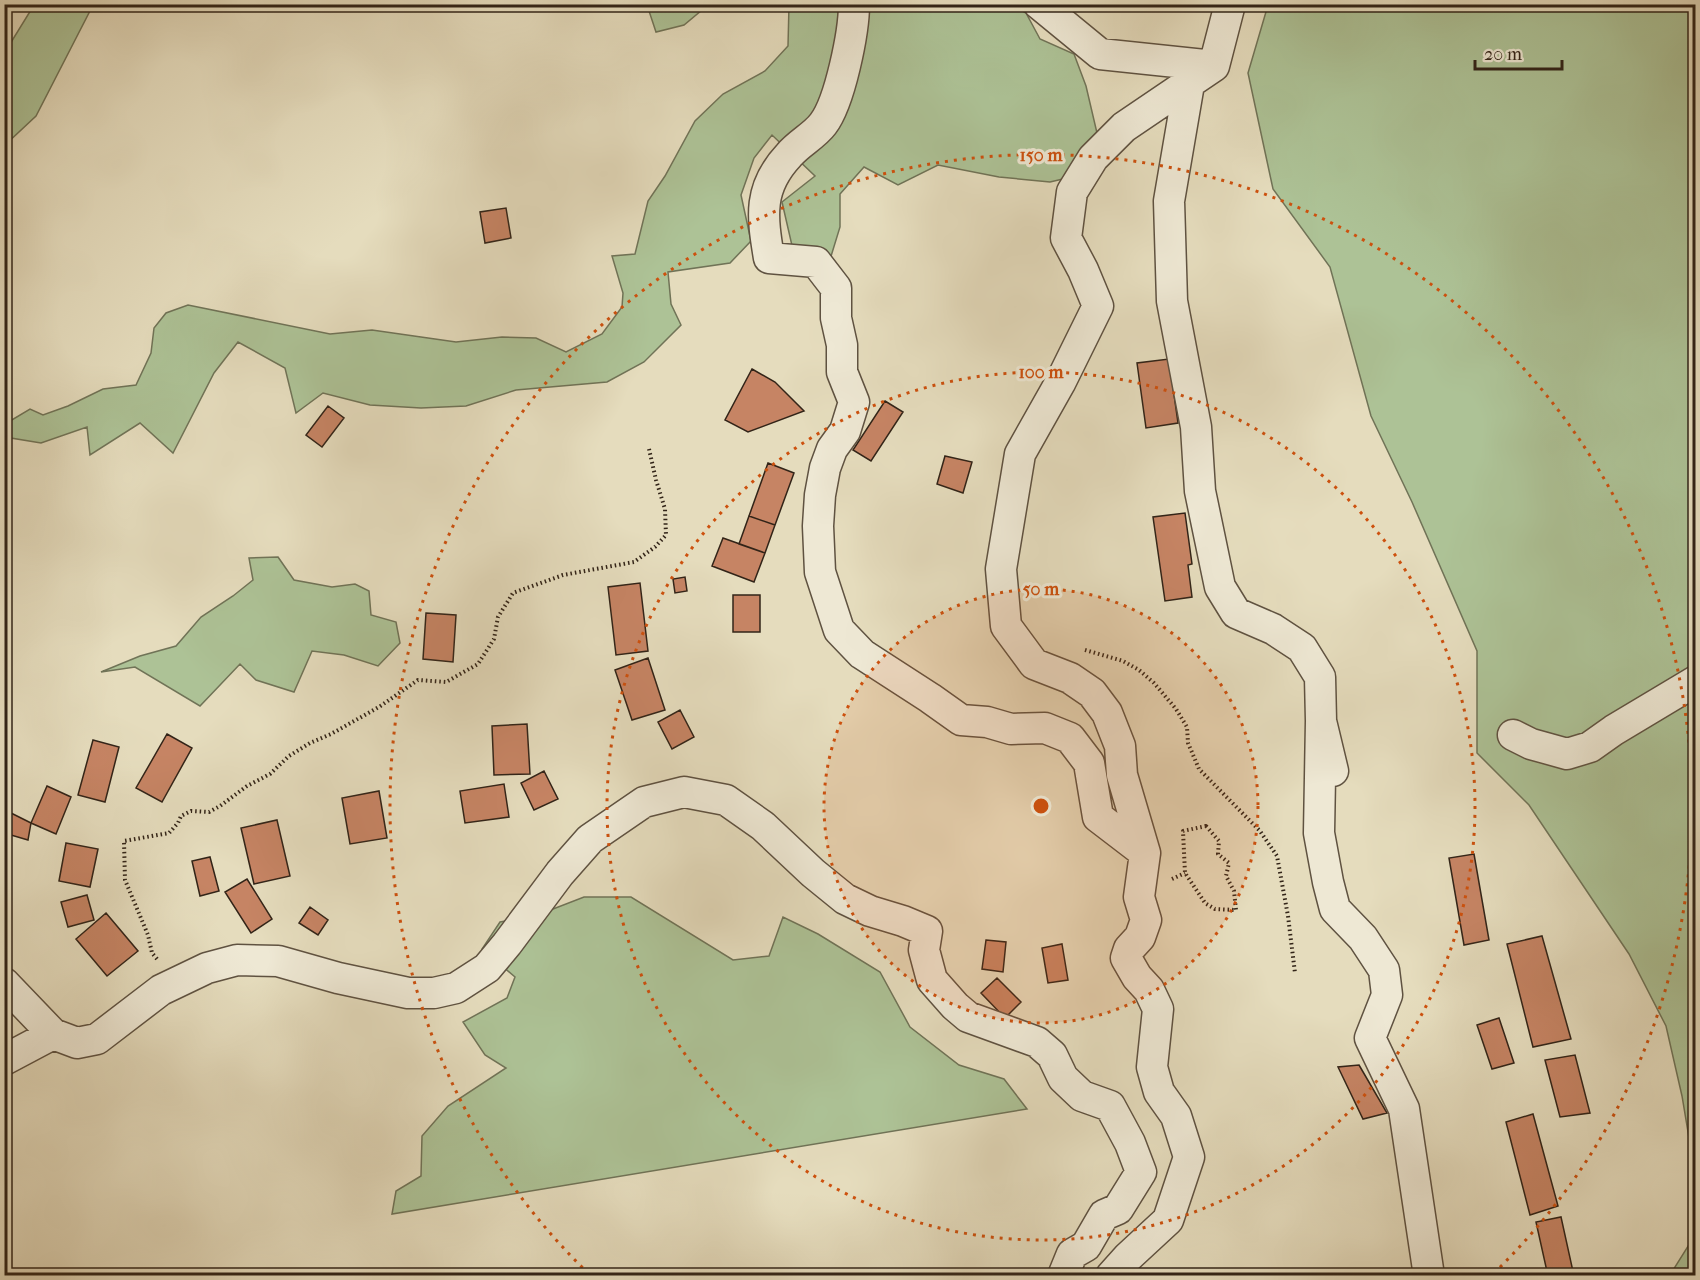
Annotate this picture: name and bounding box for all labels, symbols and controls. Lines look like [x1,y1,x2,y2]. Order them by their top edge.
scale bar [1475,33,1562,71]
text: 20 m [1484,44,1522,65]
text: 150 m [1020,145,1063,166]
text: 100 m [1018,362,1065,383]
text: 50 m [1023,579,1060,600]
centre of rings [1031,796,1051,816]

